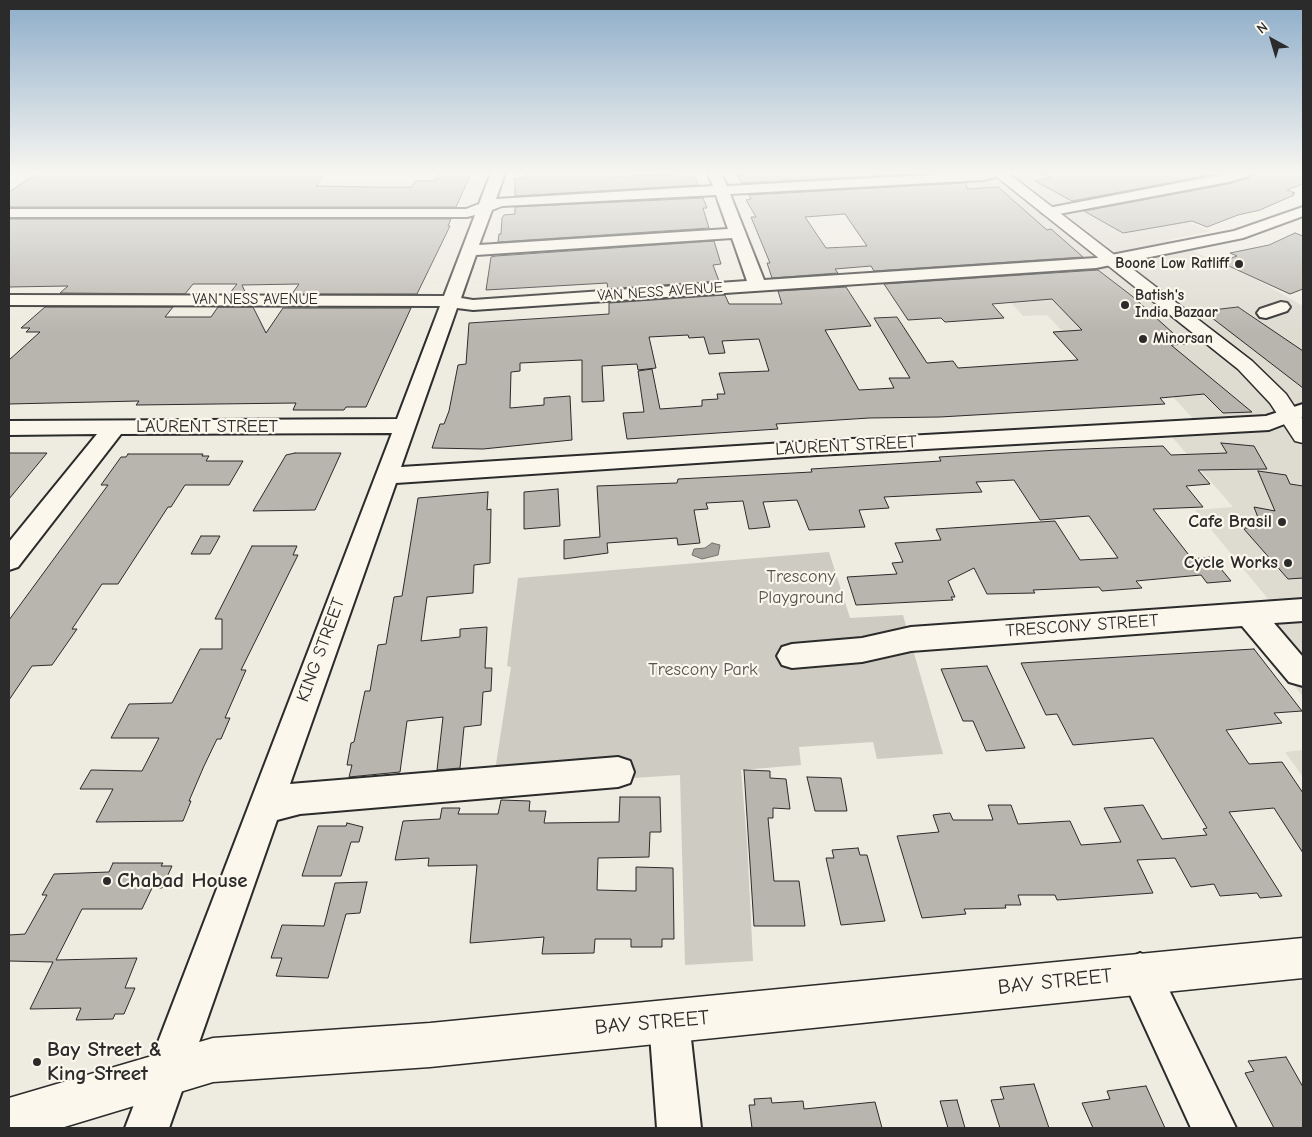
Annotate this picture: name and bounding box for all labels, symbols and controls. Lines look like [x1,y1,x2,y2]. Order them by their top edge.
north arrow [1247,15,1297,65]
text: N [1253,18,1271,37]
place label: Boone Low Ratliff [1115,255,1229,273]
marker: Boone Low Ratliff [1233,258,1245,270]
street label: VAN NESS AVENUE [597,279,723,305]
place label: Batish's India Bazaar [1135,287,1218,322]
street label: VAN NESS AVENUE [192,291,318,309]
marker: Batish's India Bazaar [1119,299,1131,311]
place label: Minorsan [1153,330,1213,348]
marker: Minorsan [1137,333,1149,345]
street label: LAURENT STREET [136,416,278,438]
street label: LAURENT STREET [775,432,917,460]
place label: Cafe Brasil [1188,511,1272,533]
marker: Cafe Brasil [1276,516,1288,528]
place label: Cycle Works [1184,552,1278,574]
marker: Cycle Works [1282,557,1294,569]
park label: Trescony Playground [758,566,844,608]
street label: KING STREET [292,595,350,705]
street label: TRESCONY STREET [1005,610,1159,642]
park label: Trescony Park [648,659,758,681]
place label: Chabad House [117,868,247,894]
marker: Chabad House [101,875,113,887]
street label: BAY STREET [997,963,1113,1001]
street label: BAY STREET [594,1005,710,1041]
place label: Bay Street & King Street [47,1037,162,1087]
marker: Bay Street & King Street [31,1056,43,1068]

